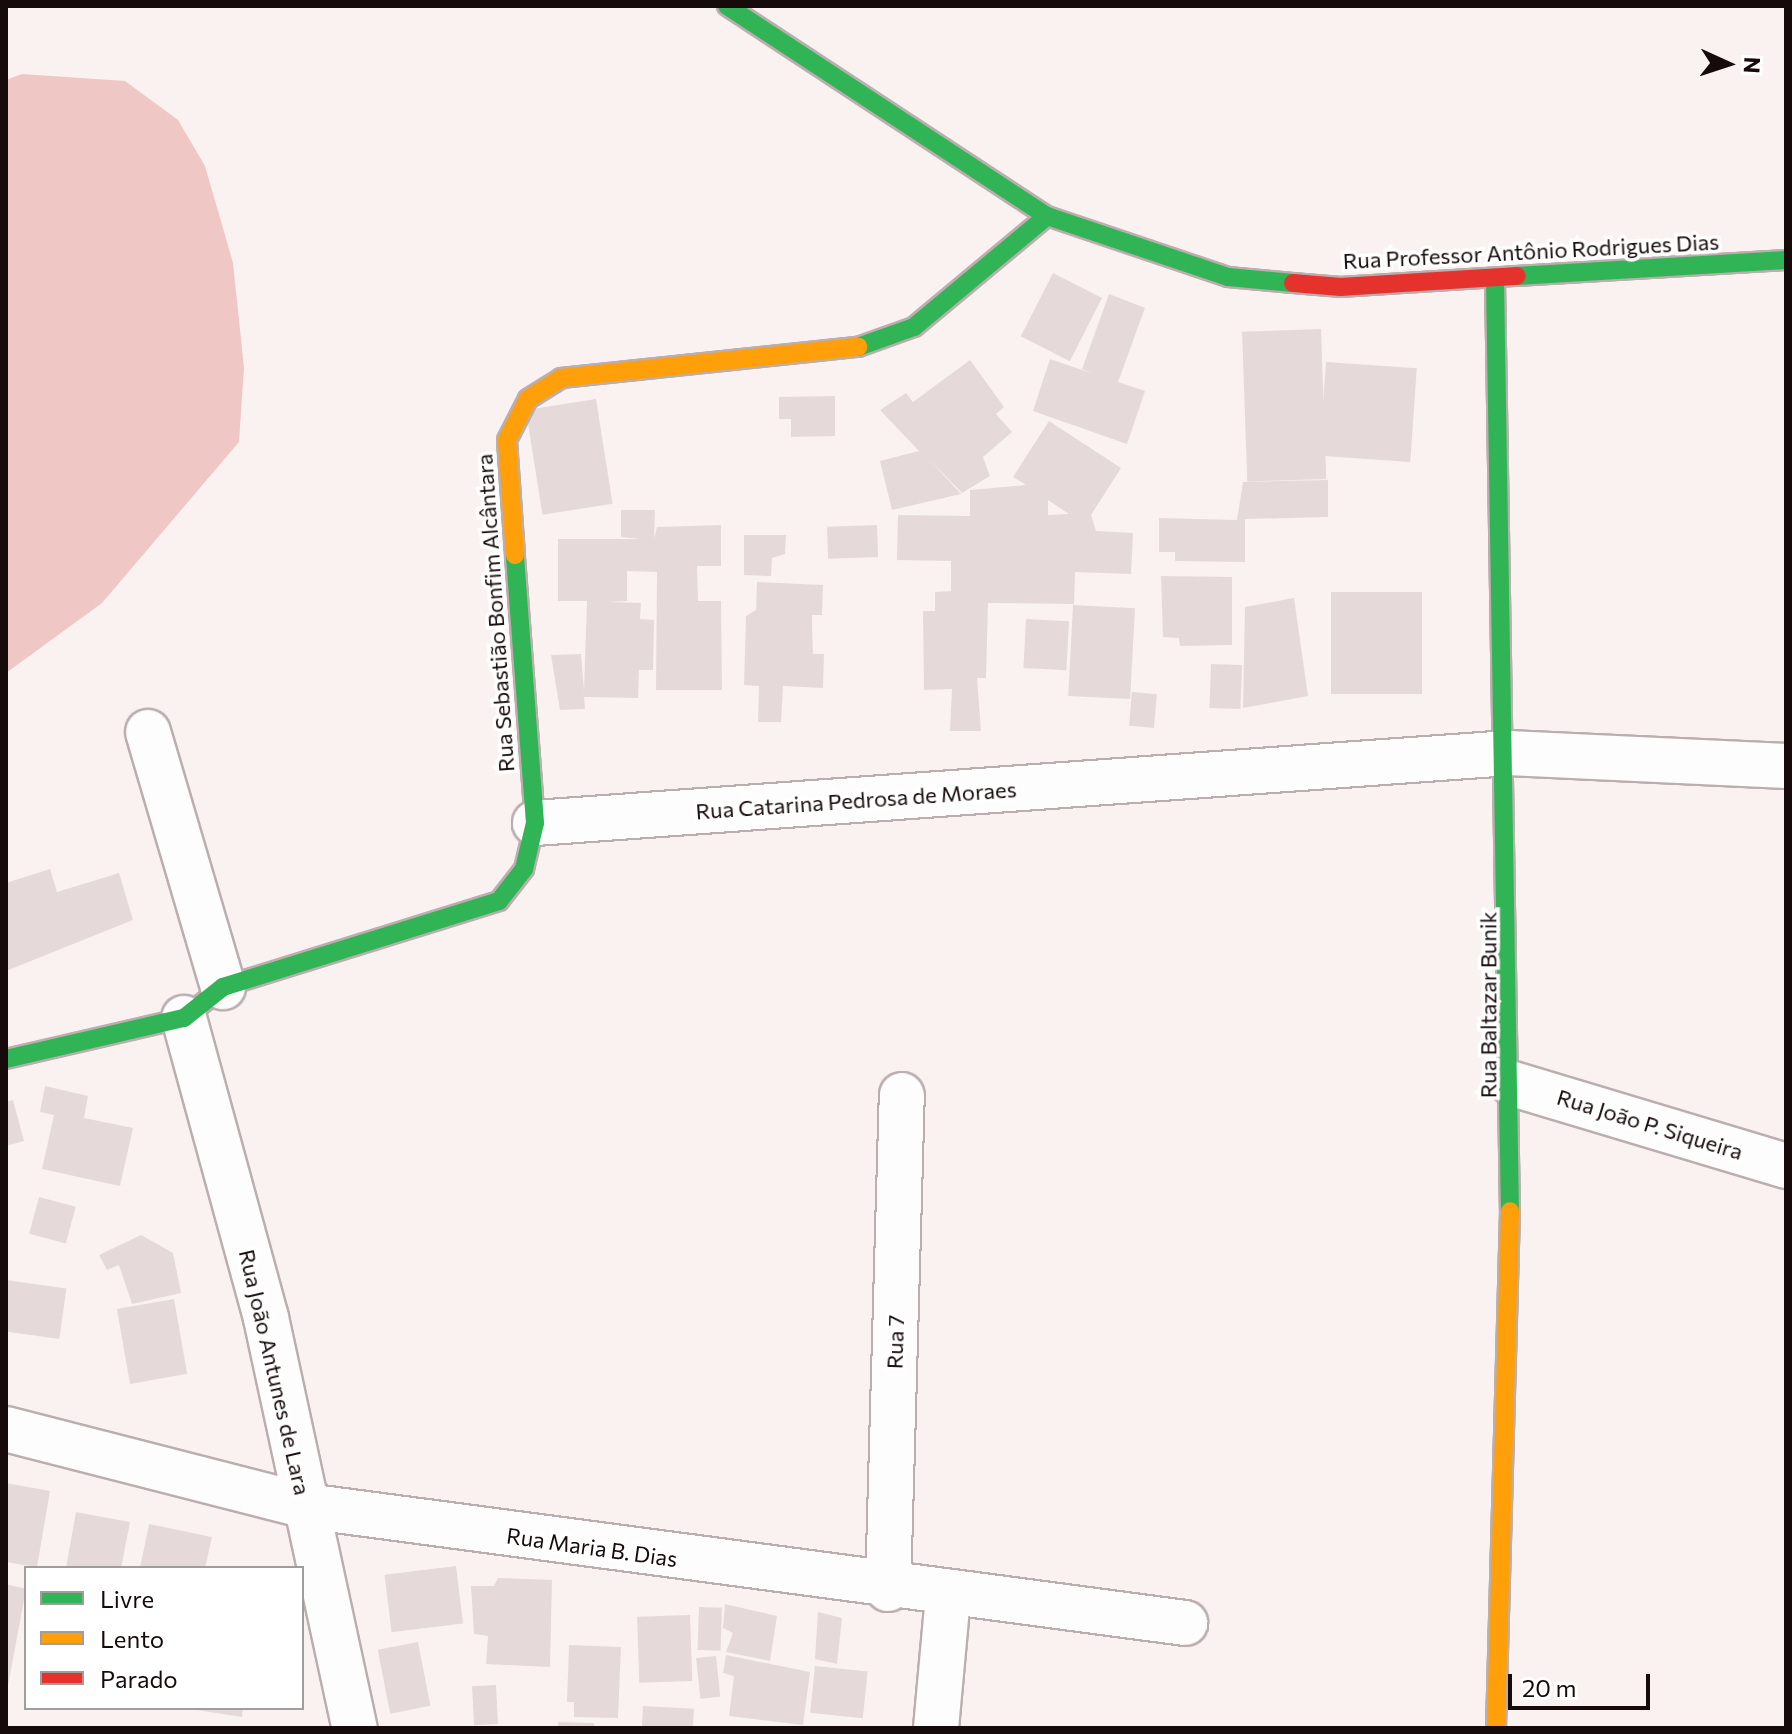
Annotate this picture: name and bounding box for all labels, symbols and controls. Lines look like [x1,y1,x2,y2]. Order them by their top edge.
north arrow [1688,24,1768,104]
text: N [1739,56,1766,74]
street label: Rua Professor Antônio Rodrigues Dias [1342,228,1720,274]
street label: Rua Sebastião Bonfim Alcântara [471,453,519,773]
street label: Rua Catarina Pedrosa de Moraes [695,776,1017,824]
street label: Rua Baltazar Bunik [1475,912,1501,1098]
street label: Rua João P. Siqueira [1554,1083,1746,1165]
street label: Rua João Antunes de Lara [234,1247,316,1497]
street label: Rua 7 [881,1314,909,1370]
street label: Rua Maria B. Dias [505,1522,679,1572]
legend [24,1566,304,1710]
text: Livre [100,1584,154,1613]
text: Lento [100,1624,164,1653]
scale bar [1512,1658,1654,1708]
text: Parado [100,1664,178,1693]
text: 20 m [1522,1673,1576,1702]

